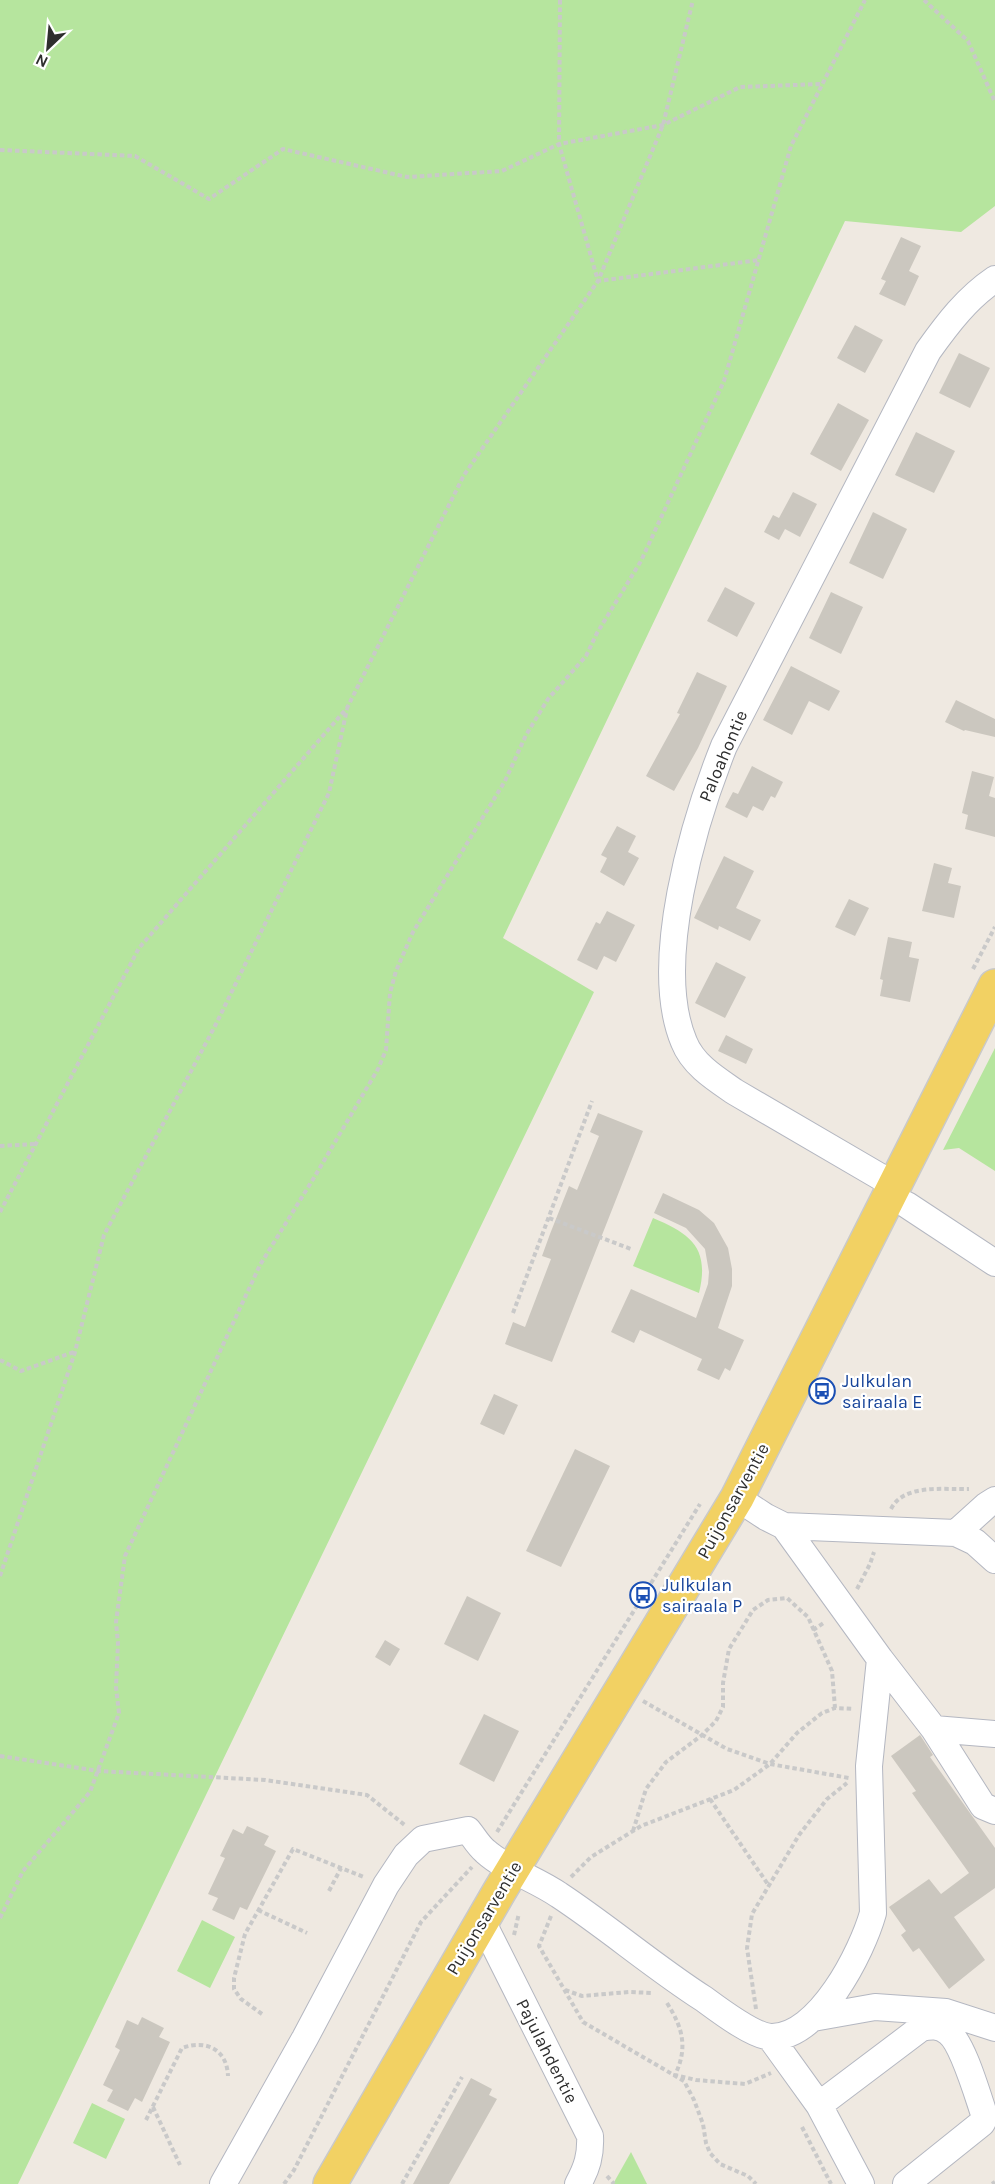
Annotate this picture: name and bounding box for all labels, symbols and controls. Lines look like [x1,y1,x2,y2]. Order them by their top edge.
north arrow [18,18,78,78]
text: N [32,50,51,72]
street label: Paloahontie [694,707,752,805]
place label: Julkulan sairaala E [842,1370,922,1413]
bus stop icon: Julkulan sairaala E [807,1376,837,1406]
street label: Puijonsarventie [692,1439,774,1563]
place label: Julkulan sairaala P [662,1574,742,1617]
bus stop icon: Julkulan sairaala P [628,1580,658,1610]
street label: Puijonsarventie [441,1857,527,1979]
street label: Pajulahdentie [511,1995,583,2107]

